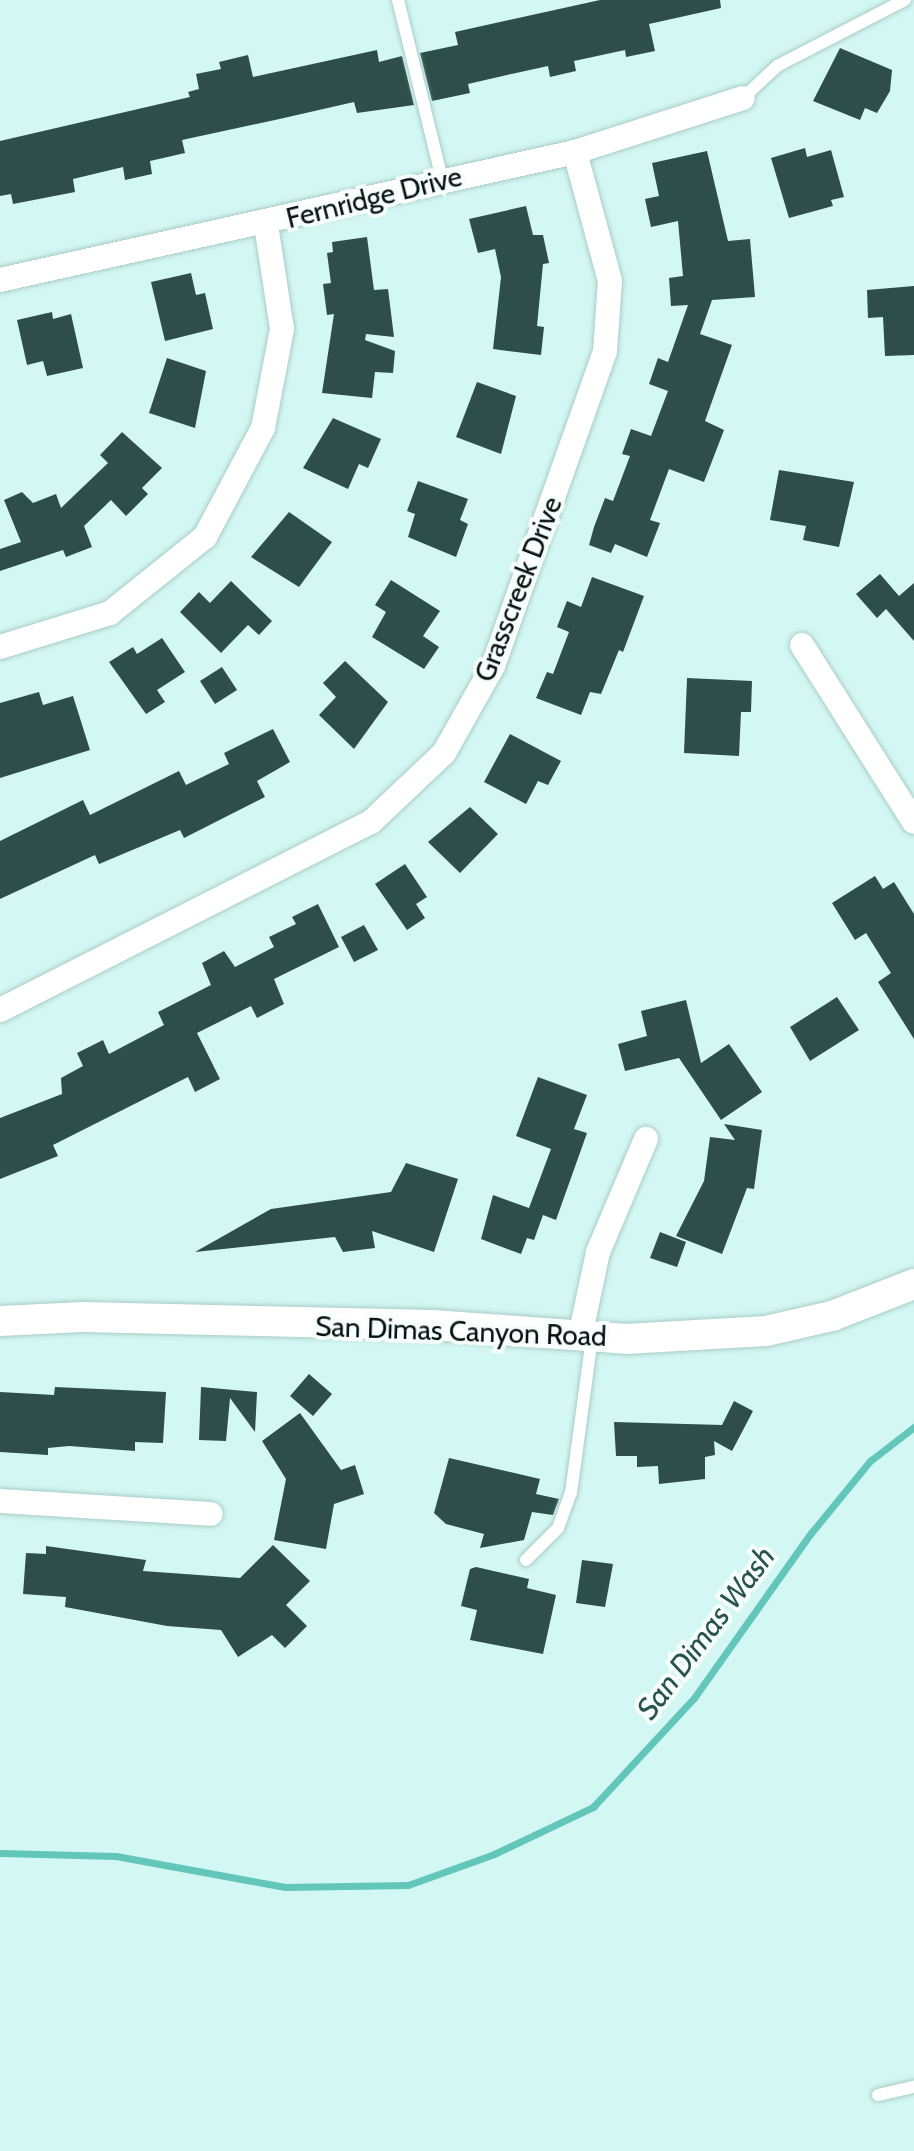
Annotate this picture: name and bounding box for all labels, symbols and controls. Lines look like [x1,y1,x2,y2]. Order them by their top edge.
street label: Fernridge Drive [283,159,465,235]
street label: Grasscreek Drive [467,492,569,686]
street label: San Dimas Canyon Road [315,1309,607,1353]
water label: San Dimas Wash [629,1539,783,1727]

